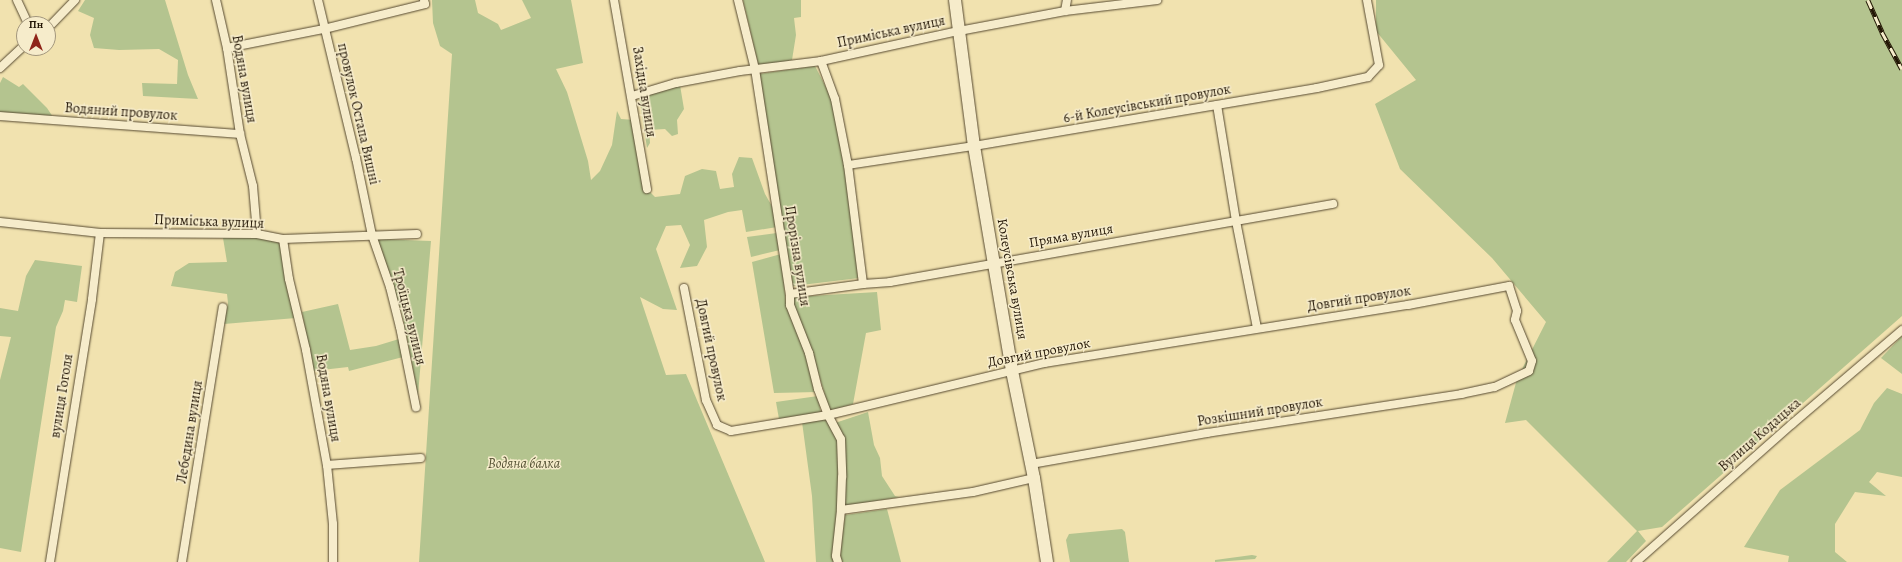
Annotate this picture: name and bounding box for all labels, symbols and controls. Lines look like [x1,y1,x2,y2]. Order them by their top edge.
street label: Приміська вулиця [835,12,947,52]
north arrow [16,16,56,56]
text: Пн [29,17,43,32]
street label: Водяна вулиця [228,34,260,124]
street label: провулок Остапа Вишні [334,41,382,187]
street label: Західна вулиця [629,45,659,139]
street label: 6-й Колеусівський провулок [1062,81,1232,127]
street label: Водяний провулок [64,100,178,124]
street label: Прорізна вулиця [781,204,813,308]
street label: Приміська вулиця [154,212,264,232]
street label: Колеусівська вулиця [993,217,1031,341]
street label: Пряма вулиця [1028,220,1114,252]
street label: Троїцька вулиця [389,267,429,367]
street label: Довгий провулок [1306,283,1412,315]
street label: Довгий провулок [692,297,730,403]
street label: Довгий провулок [986,335,1092,371]
street label: вулиця Гоголя [47,353,77,439]
street label: Водяна вулиця [312,353,344,443]
street label: Лебедина вулиця [174,379,206,485]
street label: Розкішний провулок [1196,394,1324,430]
street label: Вулиця Кодацька [1716,395,1804,475]
park label: Водяна балка [488,456,560,472]

